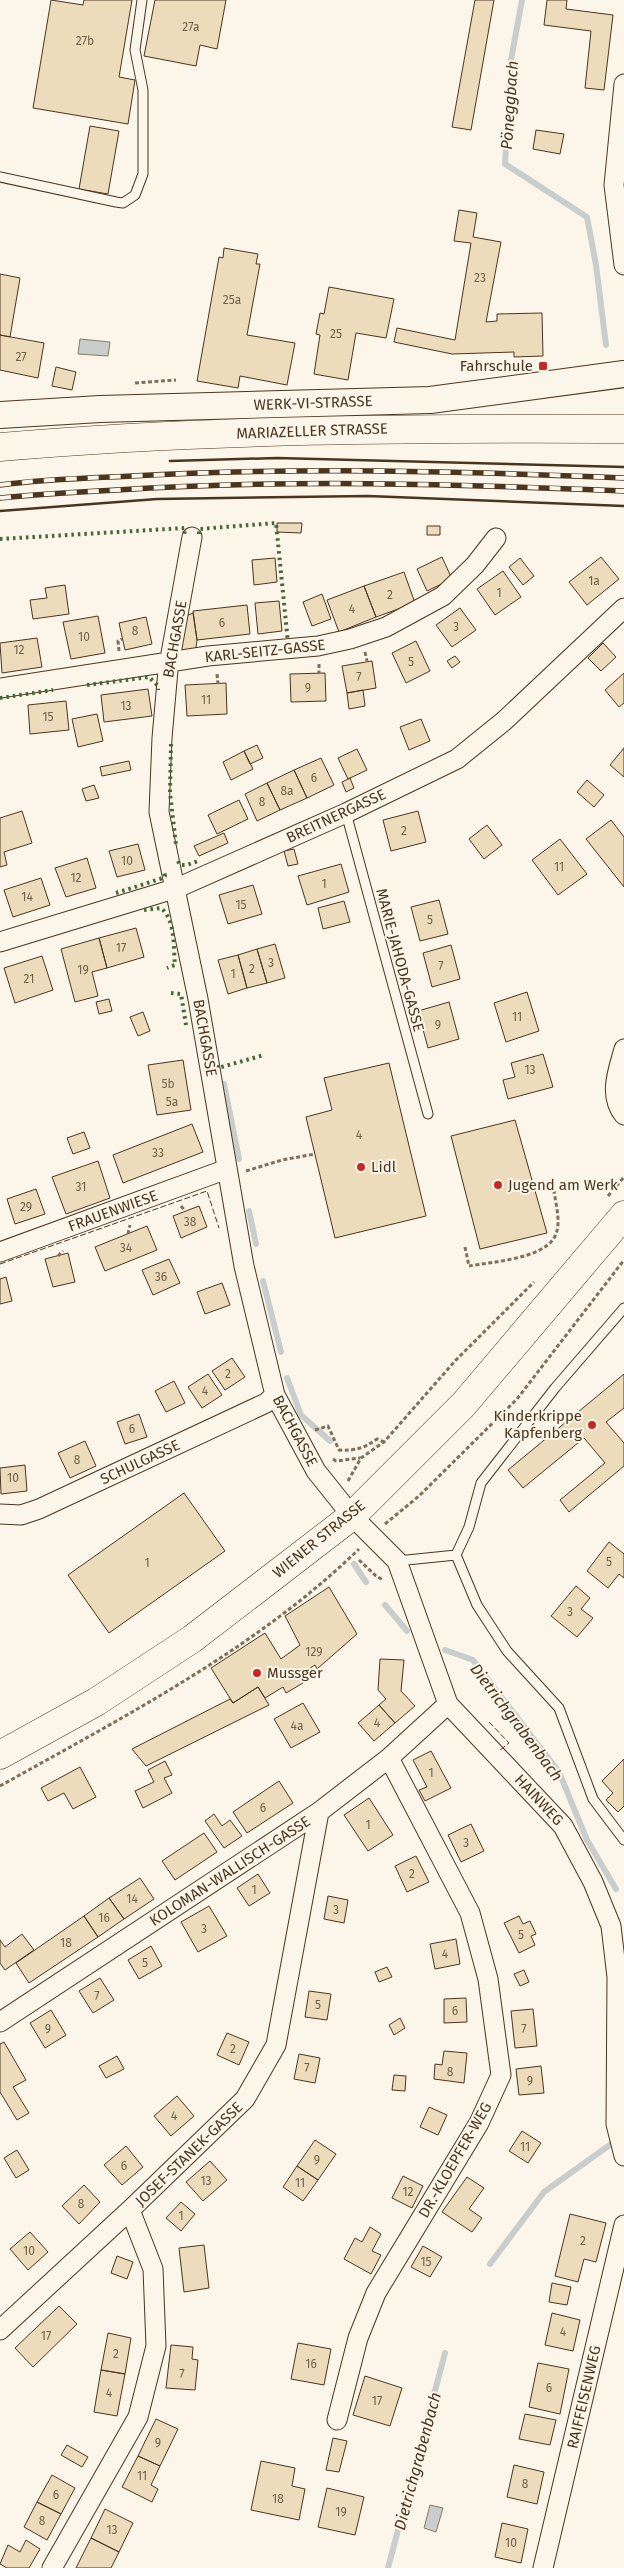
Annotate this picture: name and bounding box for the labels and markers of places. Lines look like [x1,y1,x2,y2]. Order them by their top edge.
place label: Fahrschule [460,357,533,375]
marker: Fahrschule [537,360,549,372]
place label: Lidl [371,1158,397,1176]
marker: Lidl [355,1161,367,1173]
place label: Jugend am Werk [508,1176,618,1194]
marker: Jugend am Werk [492,1179,504,1191]
place label: Kinderkrippe Kapfenberg [494,1407,582,1442]
marker: Kinderkrippe Kapfenberg [586,1419,598,1431]
place label: Mussger [267,1664,323,1682]
marker: Mussger [251,1667,263,1679]

